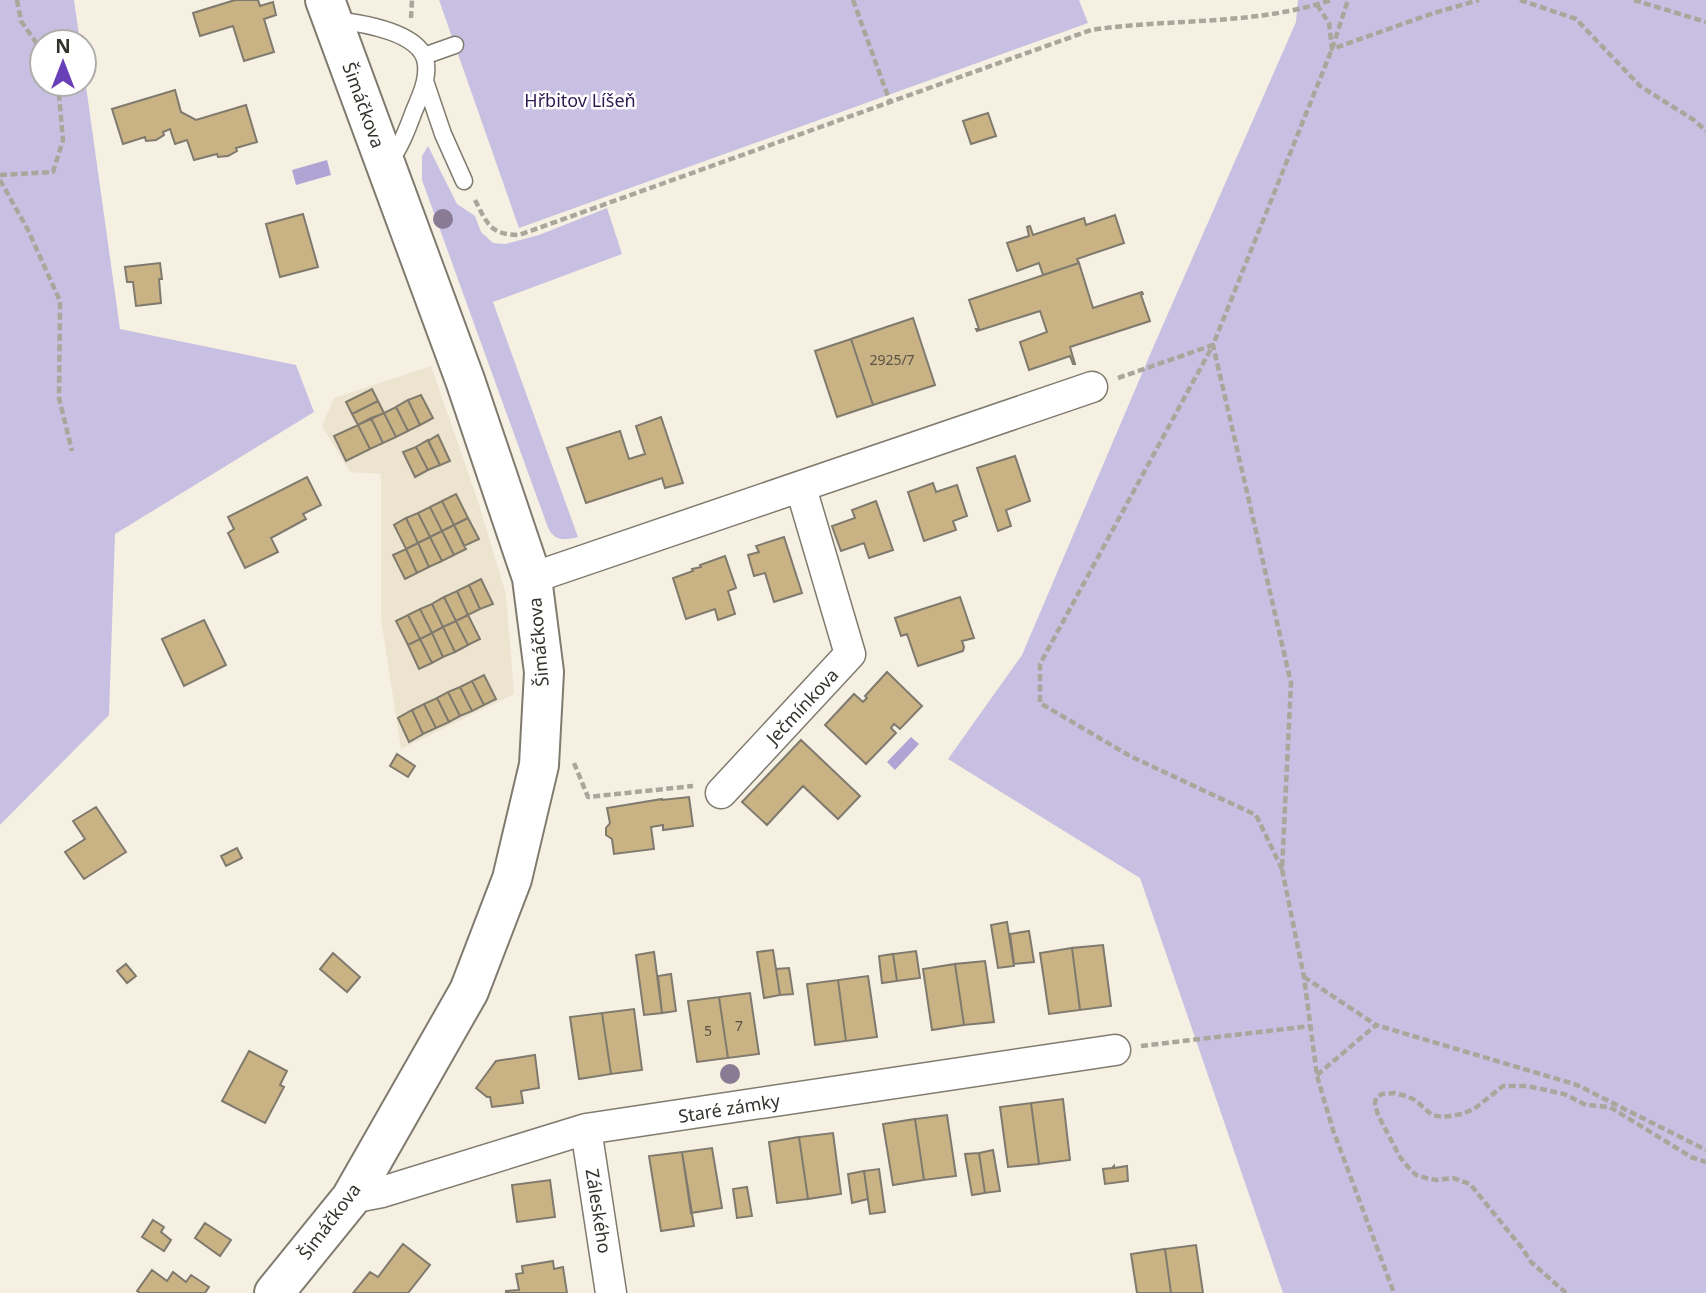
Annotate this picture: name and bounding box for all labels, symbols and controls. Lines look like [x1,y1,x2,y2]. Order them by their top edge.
north arrow [28,28,98,98]
text: N [55,33,71,59]
street label: Šimáčkova [337,59,391,151]
park label: Hřbitov Líšeň [524,88,636,112]
house number: 2925/7 [869,350,915,369]
street label: Šimáčkova [522,596,554,688]
street label: Ječmínkova [759,663,843,751]
house number: 7 [735,1016,743,1035]
house number: 5 [704,1021,712,1040]
street label: Staré zámky [676,1088,782,1128]
street label: Záleského [580,1167,618,1255]
street label: Šimáčkova [292,1178,366,1264]

